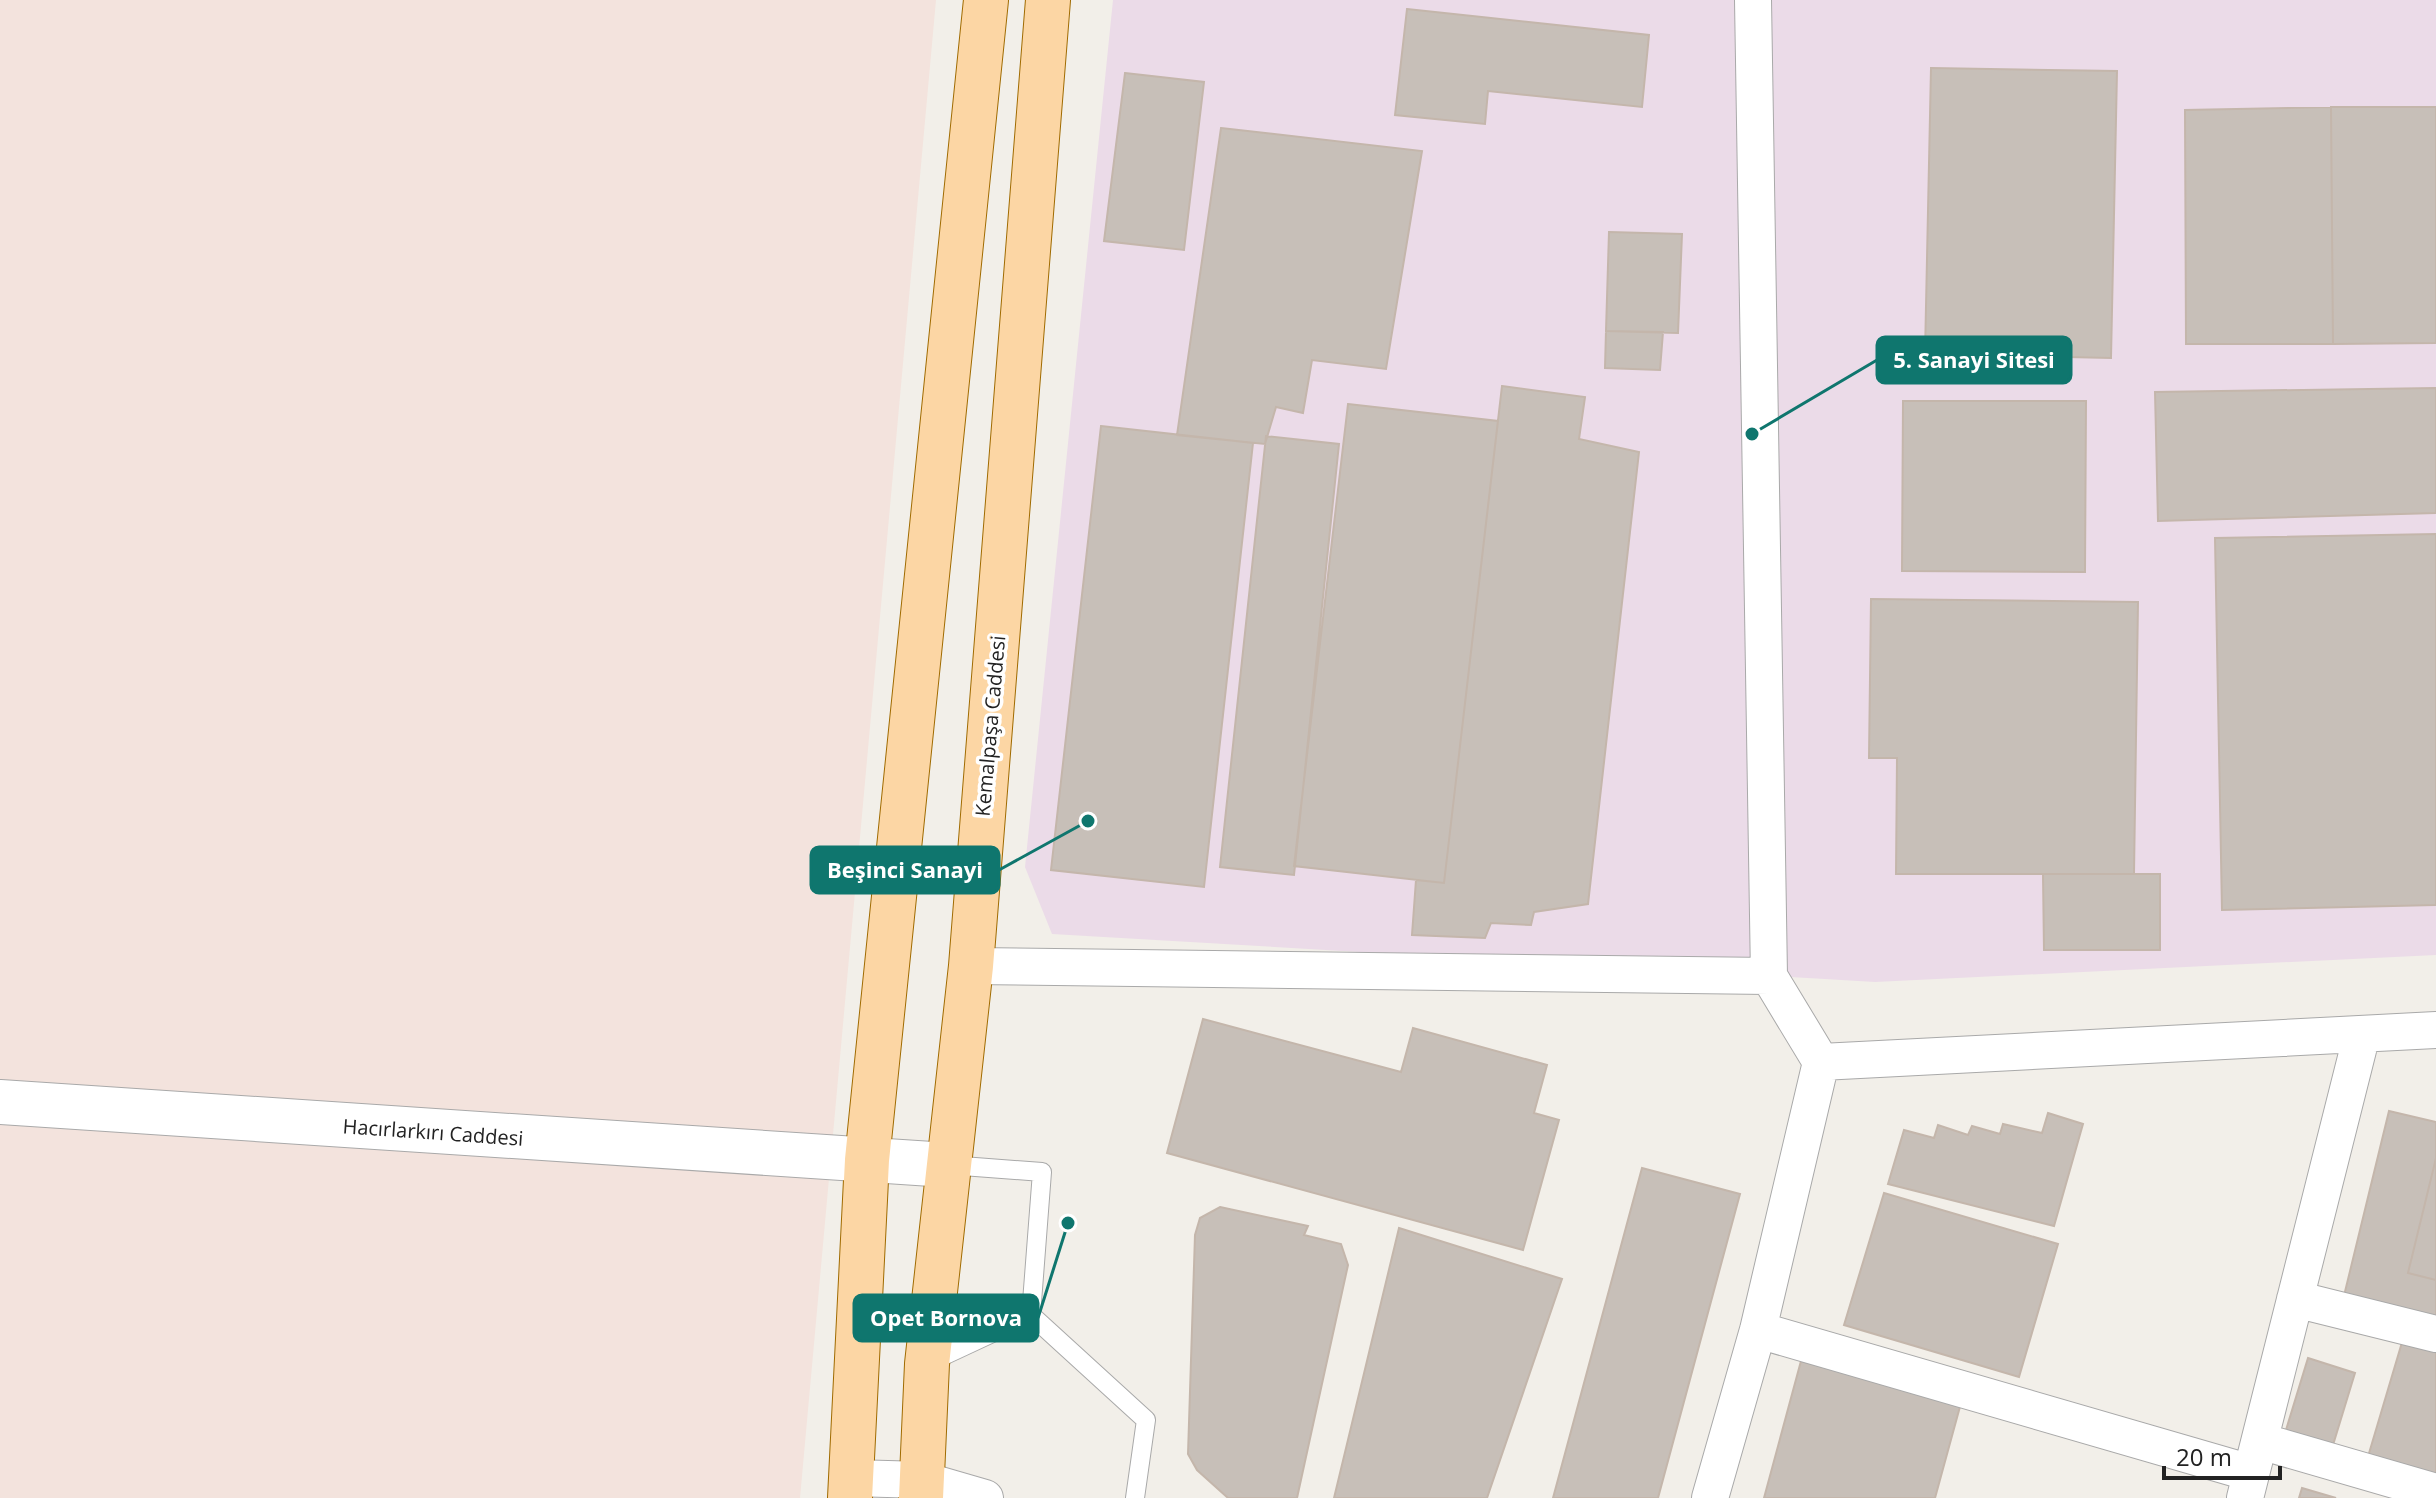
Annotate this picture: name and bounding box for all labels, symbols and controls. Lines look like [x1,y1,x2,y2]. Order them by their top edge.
callout: 5. Sanayi Sitesi [1877,337,2071,383]
text: 5. Sanayi Sitesi [1893,344,2055,374]
street label: Kemalpaşa Caddesi [969,634,1011,818]
callout: Beşinci Sanayi [811,847,999,893]
text: Beşinci Sanayi [827,854,983,884]
street label: Hacırlarkırı Caddesi [342,1112,524,1152]
callout: Opet Bornova [854,1295,1038,1341]
text: Opet Bornova [870,1302,1022,1332]
scale bar [2164,1430,2280,1480]
text: 20 m [2176,1440,2232,1473]

